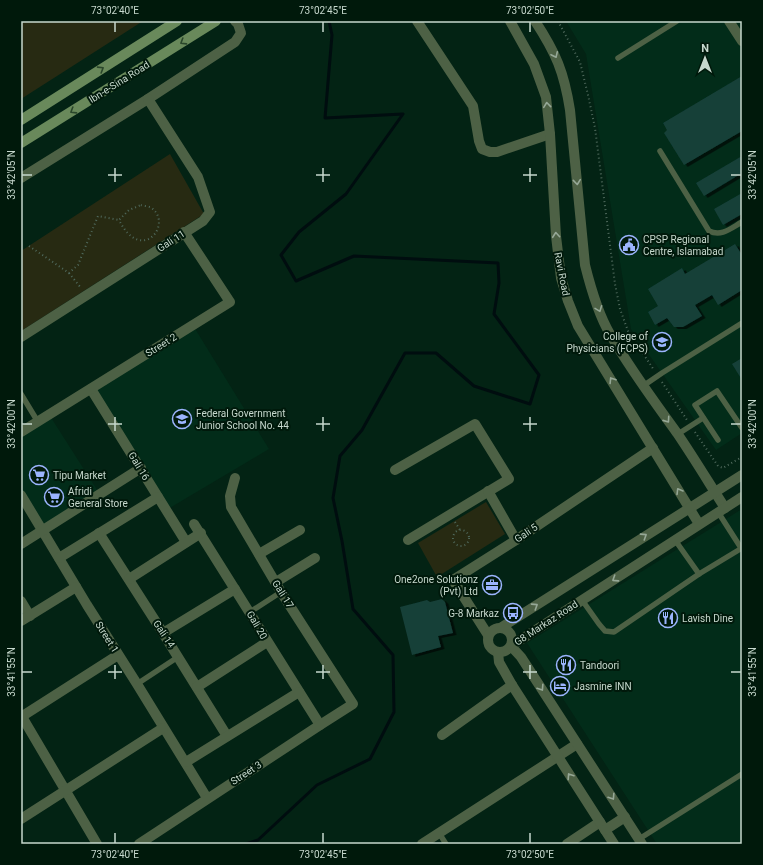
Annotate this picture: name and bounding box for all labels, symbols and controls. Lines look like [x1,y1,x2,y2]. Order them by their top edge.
text: 73°02'40"E [91,5,139,16]
text: 73°02'45"E [299,5,347,16]
text: 73°02'50"E [506,5,554,16]
one-way arrow [180,37,187,44]
north arrow [685,38,725,78]
text: N [701,42,709,55]
one-way arrow [550,50,558,58]
street label: Ibn-e-Sina Road [87,59,151,105]
one-way arrow [97,66,104,74]
one-way arrow [542,102,551,108]
one-way arrow [70,106,77,113]
text: 33°42'05"N [6,150,17,200]
text: 33°42'05"N [747,150,758,200]
one-way arrow [573,179,582,185]
street label: Gali 11 [155,228,187,254]
one-way arrow [552,232,561,238]
public building icon: CPSP Regional Centre, Islamabad [618,234,640,256]
place label: CPSP Regional Centre, Islamabad [643,234,723,257]
street label: Ravi Road [552,251,572,297]
one-way arrow [595,306,603,313]
street label: Street 2 [143,331,179,359]
place label: College of Physicians (FCPS) [566,331,649,355]
school or university icon: College of Physicians (FCPS) [651,331,673,353]
one-way arrow [609,377,616,384]
text: 33°42'00"N [6,399,17,449]
text: 33°42'00"N [747,399,758,449]
school or university icon: Federal Government Junior School No. 44 [171,408,193,430]
place label: Federal Government Junior School No. 44 [196,408,289,431]
one-way arrow [662,415,669,422]
street label: Gali 16 [126,450,152,482]
supermarket icon: Tipu Market [28,464,50,486]
place label: Tipu Market [53,470,106,481]
supermarket icon: Afridi General Store [43,486,65,508]
place label: Afridi General Store [68,486,128,509]
one-way arrow [676,488,683,495]
street label: Gali 5 [512,521,540,545]
one-way arrow [640,533,647,541]
place label: One2one Solutionz (Pvt) Ltd [394,574,478,598]
office icon: One2one Solutionz (Pvt) Ltd [481,574,503,596]
one-way arrow [612,574,619,581]
street label: Gali 17 [270,578,296,610]
street label: G8 Markaz Road [512,598,580,648]
bus stop icon: G-8 Markaz [502,602,524,624]
one-way arrow [531,604,538,611]
restaurant icon: Lavish Dine [657,607,679,629]
place label: G-8 Markaz [448,608,499,619]
street label: Gali 20 [245,609,270,641]
place label: Lavish Dine [682,613,733,624]
street label: Gali 14 [151,618,177,650]
street label: Street 1 [93,619,121,655]
text: 33°41'55"N [6,647,17,697]
text: 33°41'55"N [747,647,758,697]
restaurant icon: Tandoori [555,654,577,676]
place label: Tandoori [580,660,619,671]
hotel icon: Jasmine INN [549,675,571,697]
place label: Jasmine INN [574,681,632,692]
one-way arrow [537,684,544,691]
street label: Street 3 [229,759,263,787]
one-way arrow [567,773,575,780]
one-way arrow [607,793,614,800]
text: 73°02'40"E [91,849,139,860]
text: 73°02'45"E [299,849,347,860]
text: 73°02'50"E [506,849,554,860]

